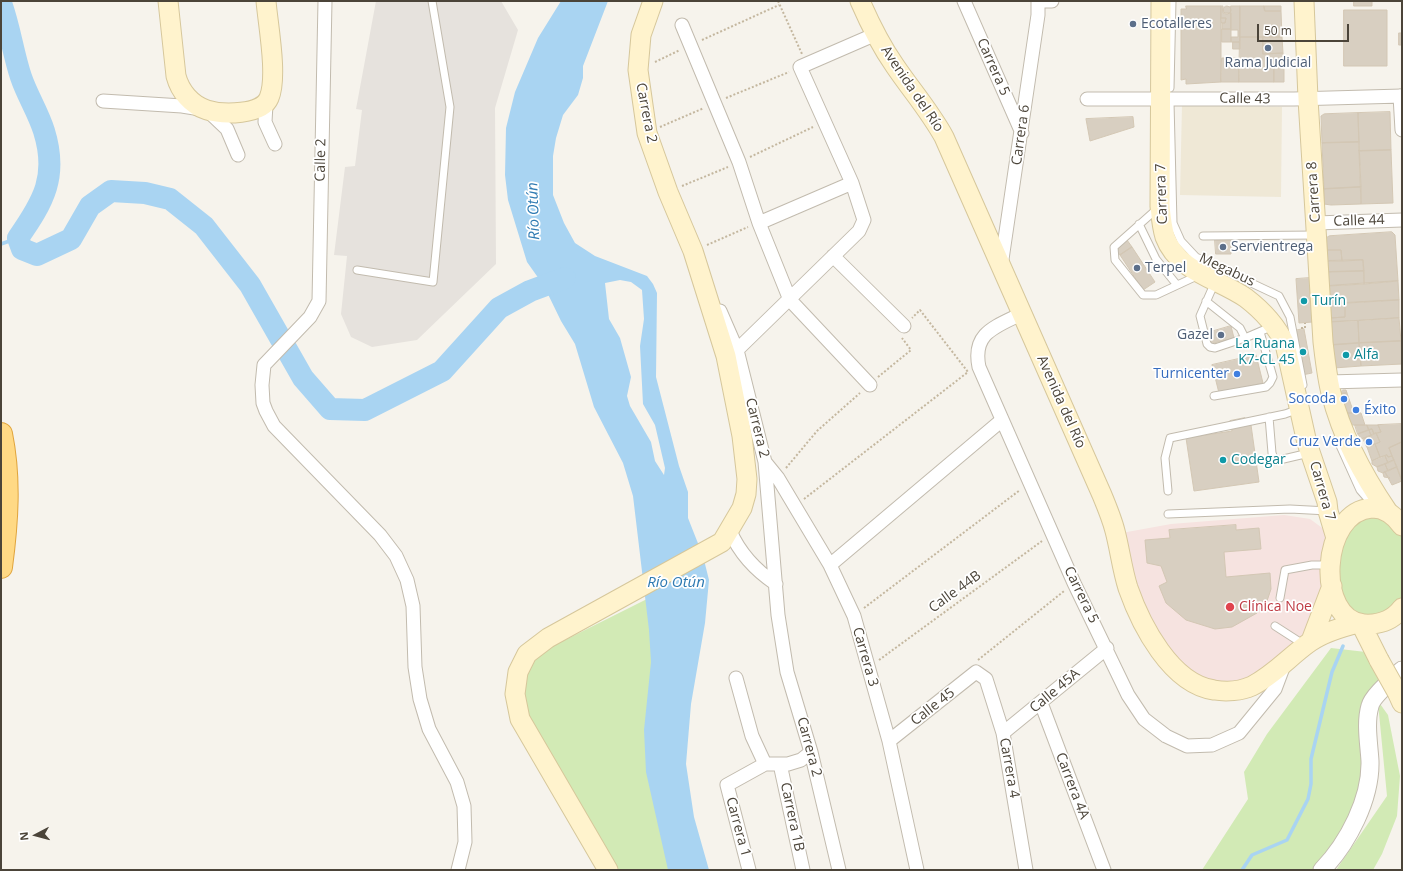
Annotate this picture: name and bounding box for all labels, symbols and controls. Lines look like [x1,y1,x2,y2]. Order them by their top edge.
place label: Ecotalleres [1141,16,1212,32]
scale bar [1259,16,1351,42]
marker: Ecotalleres [1128,19,1138,29]
text: 50 m [1264,22,1292,39]
street label: Carrera 5 [973,36,1013,98]
street label: Avenida del Río [877,43,947,135]
marker: Rama Judicial [1263,43,1273,53]
place label: Rama Judicial [1225,55,1311,71]
street label: Carrera 2 [632,81,660,145]
street label: Calle 43 [1219,90,1271,108]
street label: Carrera 6 [1008,104,1034,166]
street label: Calle 2 [312,138,330,182]
street label: Carrera 8 [1303,161,1325,223]
street label: Carrera 7 [1153,163,1171,225]
water label: Río Otún [524,182,544,240]
street label: Calle 44 [1333,212,1385,230]
place label: Servientrega [1231,239,1313,255]
marker: Servientrega [1218,242,1228,252]
street label: Megabus [1196,250,1258,290]
place label: Terpel [1145,260,1186,276]
marker: Terpel [1132,263,1142,273]
place label: Turín [1312,293,1346,309]
marker: Turín [1299,296,1309,306]
place label: Gazel [1177,327,1213,343]
marker: Gazel [1216,330,1226,340]
place label: La Ruana K7-CL 45 [1235,336,1295,368]
marker: La Ruana K7-CL 45 [1298,347,1308,357]
place label: Alfa [1354,347,1379,363]
marker: Alfa [1341,350,1351,360]
street label: Avenida del Río [1033,353,1089,451]
place label: Turnicenter [1153,366,1229,382]
marker: Turnicenter [1232,369,1242,379]
place label: Socoda [1288,391,1336,407]
marker: Socoda [1339,394,1349,404]
street label: Carrera 2 [741,396,773,460]
place label: Éxito [1364,402,1396,418]
marker: Éxito [1351,405,1361,415]
place label: Cruz Verde [1289,434,1361,450]
marker: Cruz Verde [1364,437,1374,447]
place label: Codegar [1231,452,1286,468]
marker: Codegar [1218,455,1228,465]
street label: Carrera 7 [1306,459,1338,523]
street label: Carrera 5 [1060,564,1102,626]
street label: Calle 44B [926,568,984,616]
water label: Río Otún [647,574,705,592]
place label: Clínica Noe [1239,599,1312,615]
marker: Clínica Noe [1224,601,1236,613]
street label: Carrera 3 [849,625,881,689]
street label: Calle 45A [1027,665,1083,717]
street label: Calle 45 [908,685,958,729]
street label: Carrera 2 [793,715,825,779]
street label: Carrera 4 [995,736,1023,800]
street label: Carrera 4A [1052,750,1092,822]
street label: Carrera 1B [776,781,808,853]
street label: Carrera 1 [722,795,754,859]
north arrow [16,815,56,855]
text: N [16,831,31,842]

